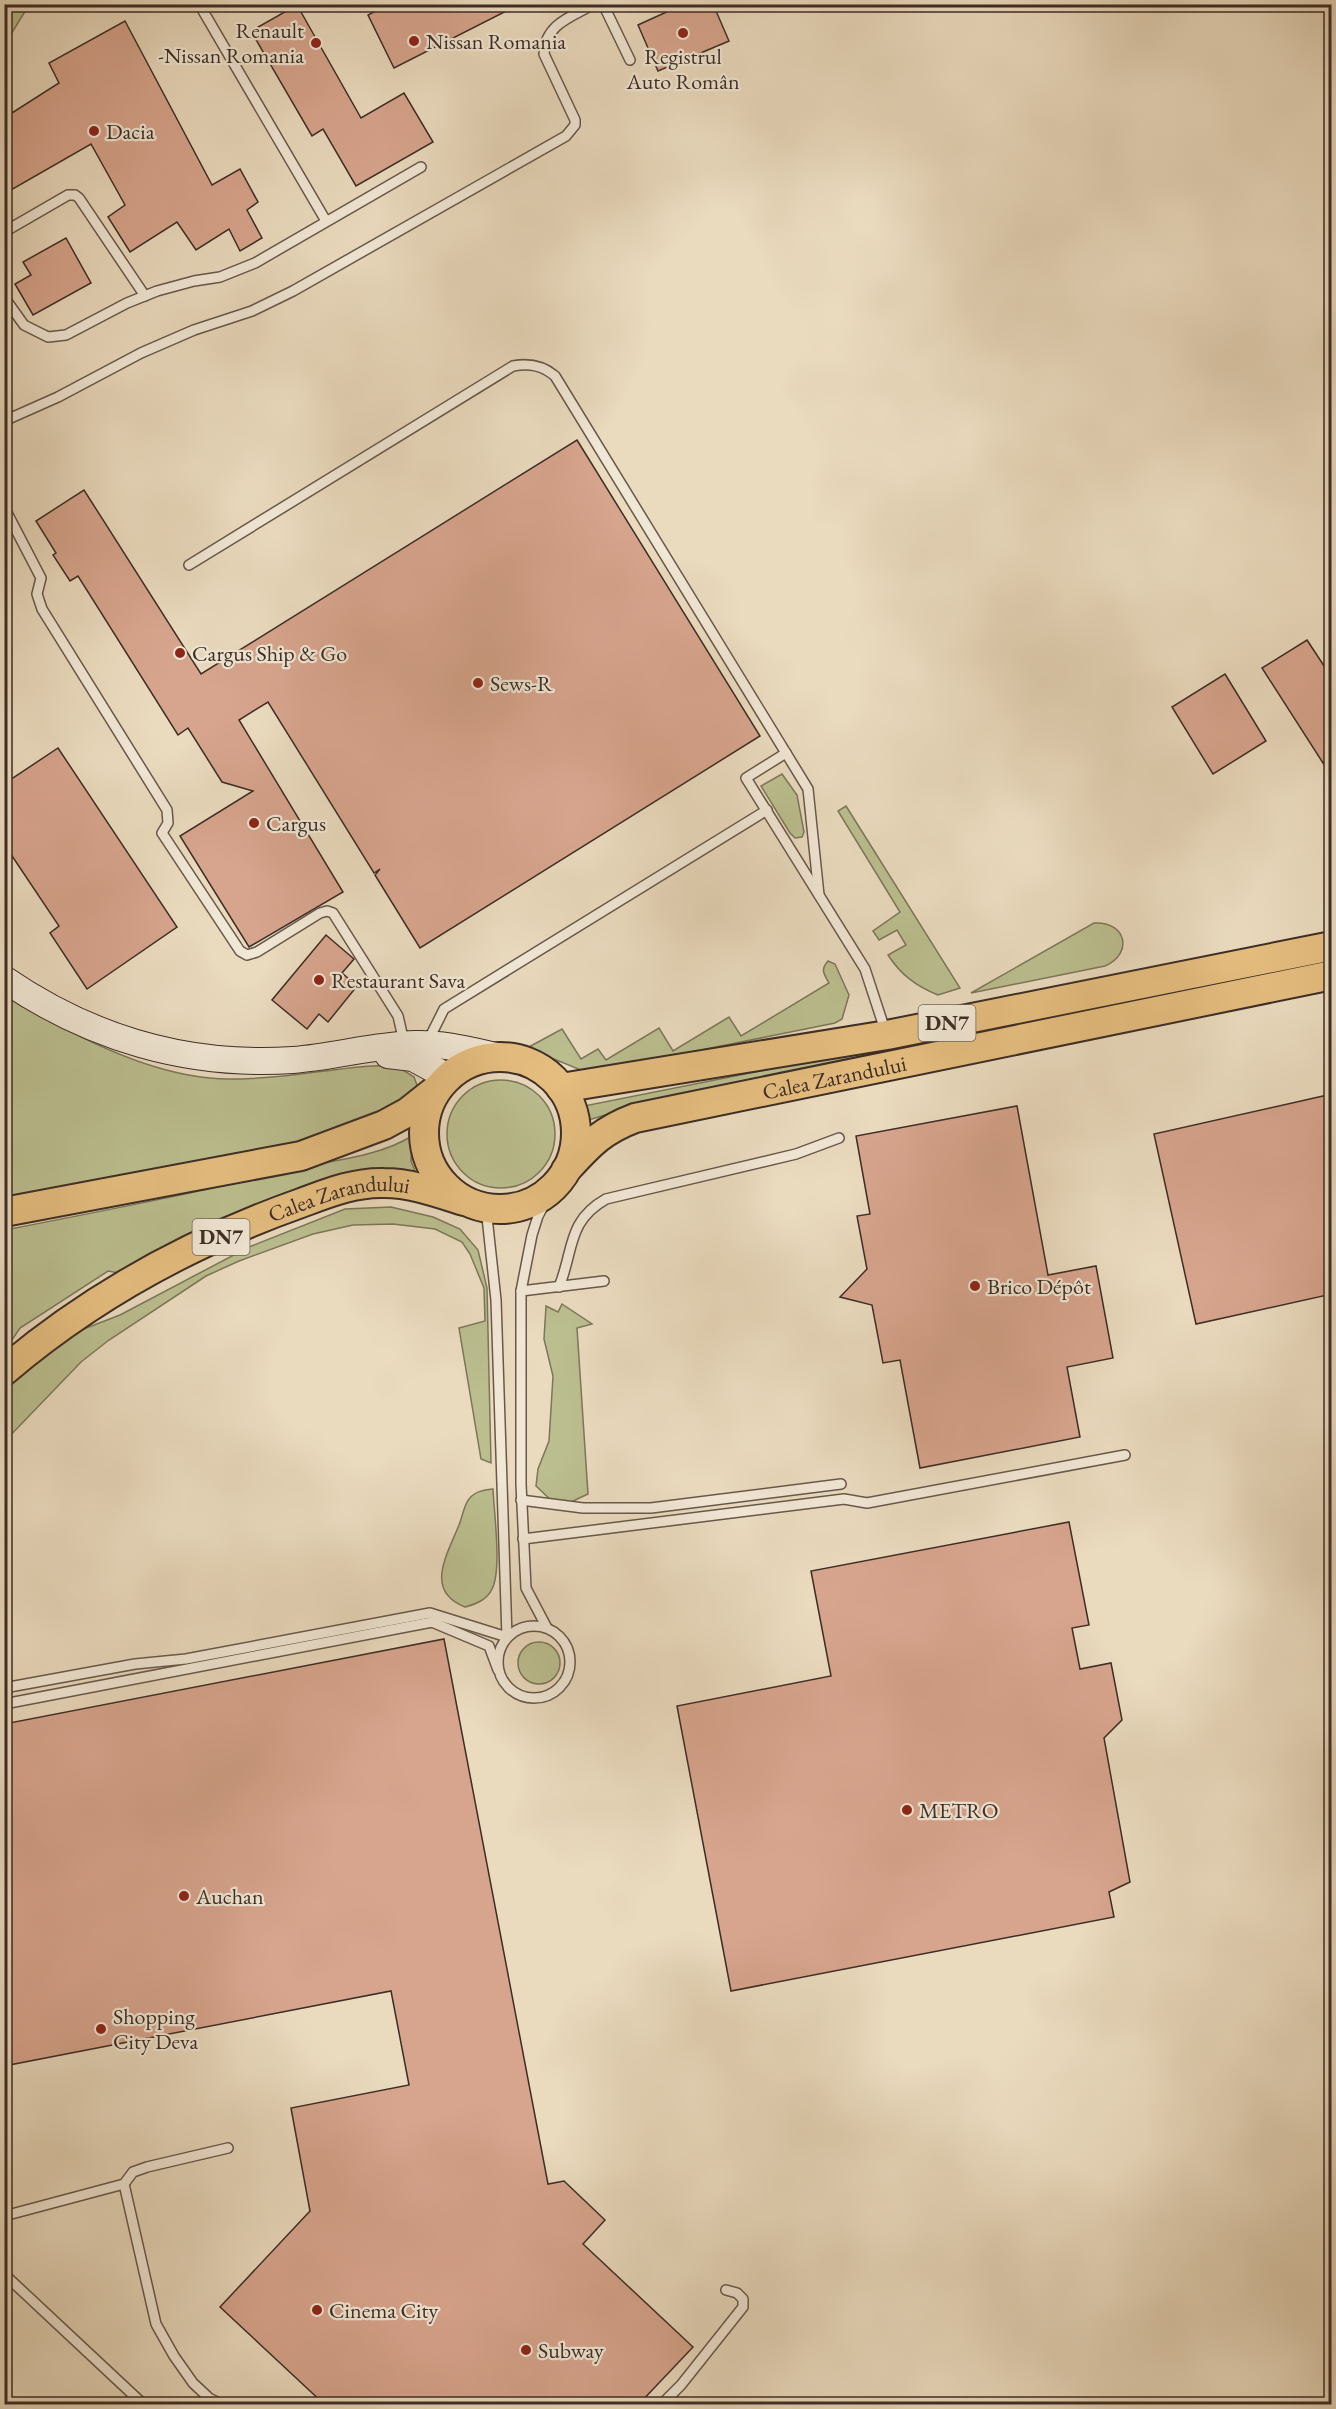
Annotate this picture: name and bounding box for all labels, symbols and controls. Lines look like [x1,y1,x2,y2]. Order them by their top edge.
place label: Renault -Nissan Romania [158,16,304,70]
marker: Registrul Auto Român [676,26,690,40]
place label: Nissan Romania [426,27,566,56]
marker: Nissan Romania [407,34,421,48]
marker: Renault -Nissan Romania [309,36,323,50]
place label: Registrul Auto Român [625,42,740,96]
place label: Dacia [106,117,155,146]
marker: Dacia [87,124,101,138]
place label: Cargus Ship & Go [192,639,347,668]
marker: Cargus Ship & Go [173,646,187,660]
place label: Sews-R [490,669,553,698]
marker: Sews-R [471,676,485,690]
place label: Cargus [266,809,326,838]
marker: Cargus [247,816,261,830]
place label: Restaurant Sava [331,966,466,995]
marker: Restaurant Sava [312,973,326,987]
road number: DN7 [918,1005,976,1041]
street label: Calea Zarandului [760,1049,909,1106]
street label: Calea Zarandului [264,1169,412,1229]
road number: DN7 [192,1219,250,1255]
place label: Brico Dépôt [987,1272,1091,1301]
marker: Brico Dépôt [968,1279,982,1293]
place label: METRO [919,1796,998,1825]
marker: METRO [900,1803,914,1817]
place label: Auchan [195,1882,264,1911]
marker: Auchan [177,1889,191,1903]
place label: Shopping City Deva [113,2002,198,2056]
marker: Shopping City Deva [94,2022,108,2036]
place label: Cinema City [329,2296,438,2325]
marker: Cinema City [310,2303,324,2317]
place label: Subway [538,2336,604,2365]
marker: Subway [519,2343,533,2357]

